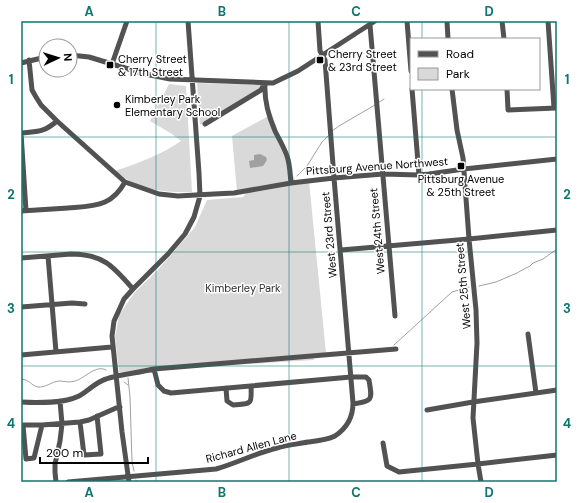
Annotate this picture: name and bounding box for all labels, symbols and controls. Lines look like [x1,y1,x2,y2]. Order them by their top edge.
text: A [84,3,94,20]
text: B [218,3,226,20]
text: C [351,3,361,20]
text: D [484,3,494,20]
north arrow [38,38,78,78]
legend [410,38,540,90]
text: Road [446,46,474,62]
place label: Cherry Street & 23rd Street [328,47,397,74]
place label: Cherry Street & 17th Street [118,52,187,79]
text: N [61,53,75,62]
marker: Cherry Street & 23rd Street [315,55,325,65]
marker: Cherry Street & 17th Street [105,60,115,70]
text: Park [446,66,470,82]
text: 1 [9,71,13,88]
text: 1 [565,71,569,88]
place label: Kimberley Park Elementary School [125,92,220,119]
marker: Kimberley Park Elementary School [112,100,122,110]
street label: Pittsburg Avenue Northwest [305,154,449,178]
marker: Pittsburg Avenue & 25th Street [456,161,466,171]
place label: Pittsburg Avenue & 25th Street [418,172,504,199]
text: 2 [7,186,15,203]
text: 2 [563,186,571,203]
street label: West 24th Street [366,187,388,275]
street label: West 23rd Street [318,191,340,279]
street label: West 25th Street [452,242,474,330]
park label: Kimberley Park [205,281,281,295]
text: 3 [7,300,15,317]
text: 3 [563,300,571,317]
text: 4 [7,415,15,432]
text: 4 [563,415,571,432]
street label: Richard Allen Lane [204,428,298,466]
scale bar [40,439,148,465]
text: 200 m [46,445,83,461]
text: A [84,484,94,501]
text: B [218,484,226,501]
text: C [351,484,361,501]
text: D [484,484,494,501]

